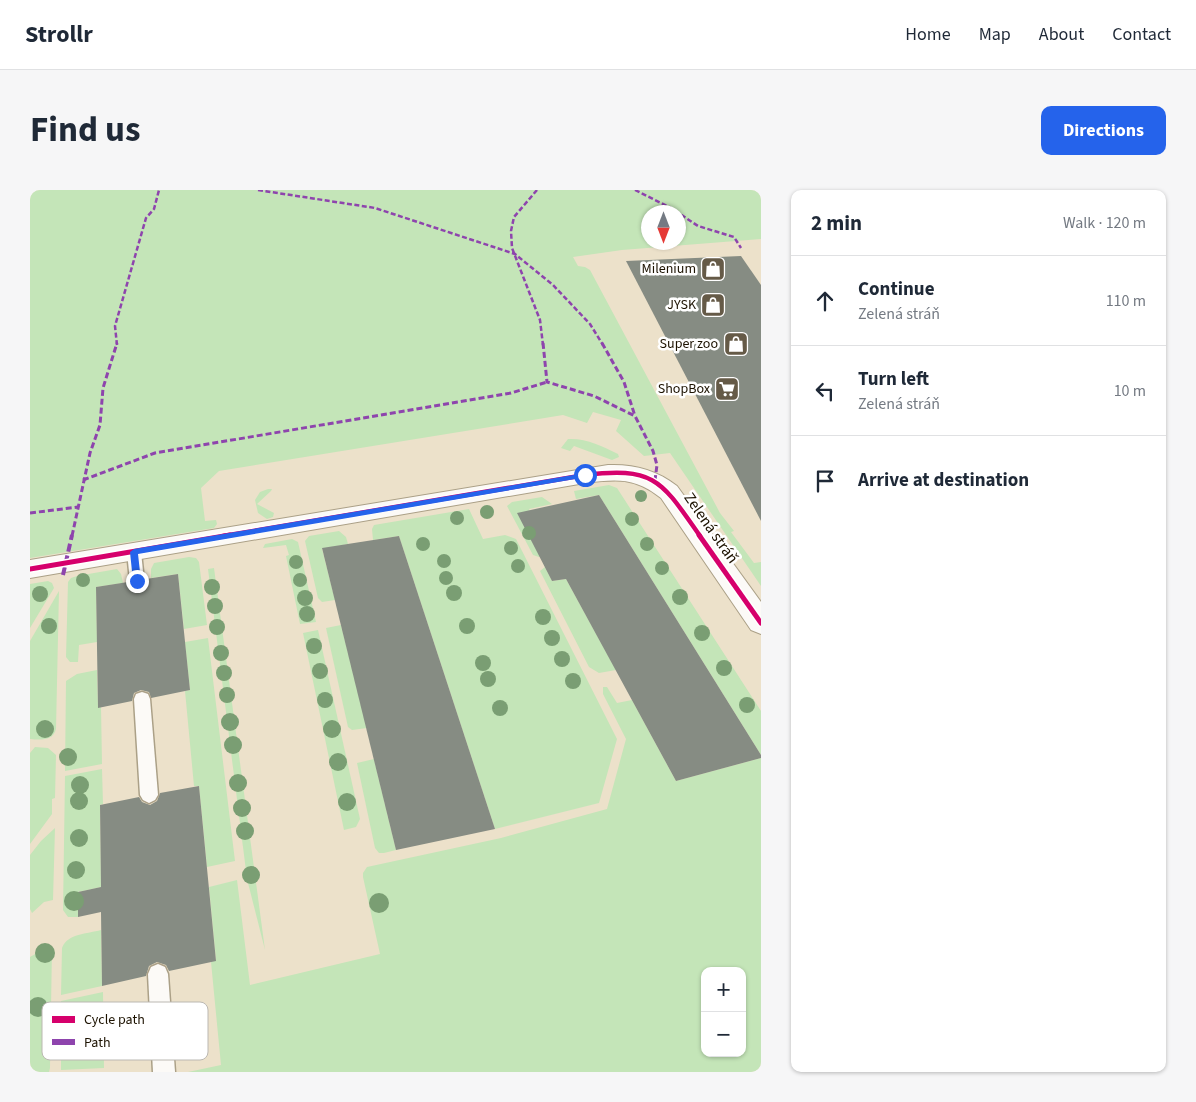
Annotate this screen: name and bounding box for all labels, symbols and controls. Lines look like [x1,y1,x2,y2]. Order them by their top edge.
text: Strollr [25,17,93,52]
text: Home [905,22,951,47]
text: Map [979,22,1011,47]
text: About [1039,22,1084,47]
text: Contact [1112,22,1171,47]
text: Find us [30,105,140,155]
button: Directions [1041,106,1166,155]
north arrow [641,205,686,250]
text: 2 min [811,208,862,238]
text: Walk · 120 m [1063,212,1146,234]
shop icon: Milenium [700,256,726,282]
place label: Milenium [642,259,696,279]
text: Continue [858,276,935,303]
icon: ahead [811,287,839,315]
text: 110 m [1106,290,1146,312]
shop icon: JYSK [700,292,726,318]
place label: JYSK [667,295,697,315]
text: Zelená stráň [858,303,940,325]
shop icon: Super zoo [723,331,749,357]
place label: Super zoo [660,334,718,354]
text: Turn left [858,366,929,393]
supermarket icon: ShopBox [714,376,740,402]
icon: left [811,377,839,405]
place label: ShopBox [658,379,711,399]
text: 10 m [1114,380,1146,402]
text: Zelená stráň [858,393,940,415]
route start [574,464,597,487]
icon: arrive [811,467,839,495]
text: Arrive at destination [858,467,1029,494]
street label: Zelená stráň [678,488,744,568]
route end [126,570,149,593]
map controls [701,967,746,1057]
button: + [701,967,746,1012]
legend [42,1002,208,1060]
text: Cycle path [84,1010,145,1030]
button: − [701,1012,746,1057]
text: Path [84,1033,111,1053]

